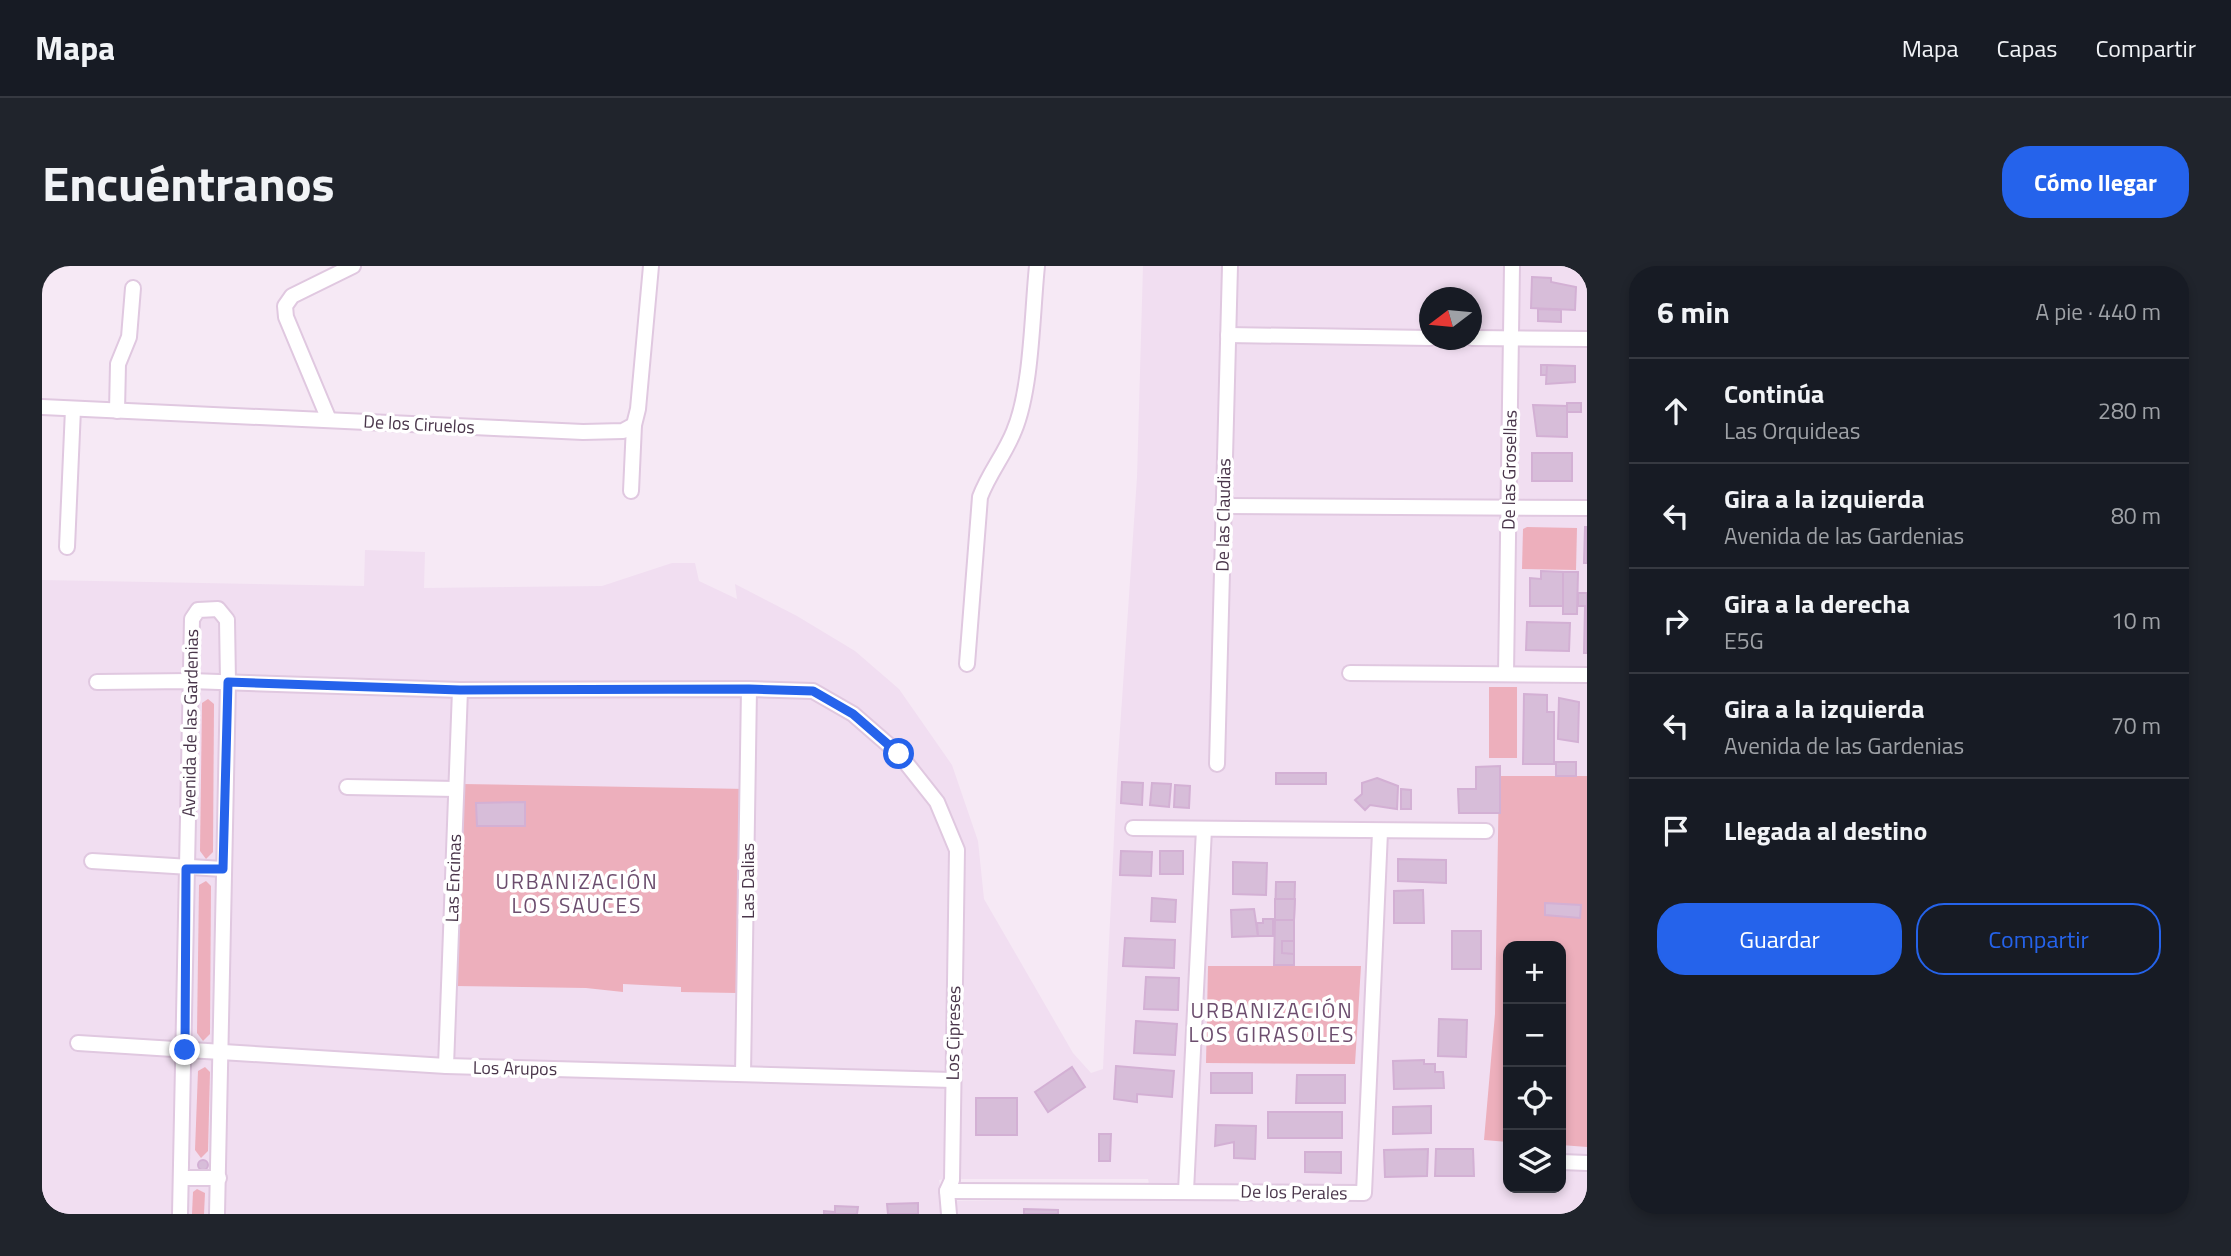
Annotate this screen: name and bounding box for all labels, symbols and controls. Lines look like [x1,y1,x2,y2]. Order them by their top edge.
text: Mapa [35,23,115,73]
text: Mapa [1902,30,1959,66]
text: Capas [1997,30,2057,66]
text: Compartir [2095,30,2196,66]
text: Encuéntranos [42,145,335,220]
button: Cómo llegar [2002,146,2189,218]
north arrow [1419,287,1482,350]
text: 6 min [1657,289,1730,335]
text: A pie · 440 m [2035,294,2161,329]
text: Continúa [1724,374,1824,413]
icon: ahead [1657,392,1695,430]
text: 280 m [2098,393,2161,428]
street label: De los Ciruelos [363,408,475,440]
street label: De las Grosellas [1494,410,1524,530]
text: Las Orquideas [1724,413,1860,448]
street label: De las Claudias [1209,458,1237,572]
text: Gira a la izquierda [1724,479,1925,518]
icon: left [1657,497,1695,535]
text: 80 m [2111,498,2161,533]
text: Avenida de las Gardenias [1724,518,1964,553]
text: Gira a la derecha [1724,584,1910,623]
icon: right [1657,602,1695,640]
text: 10 m [2111,603,2161,638]
text: E5G [1724,623,1764,658]
street label: Avenida de las Gardenias [175,629,205,817]
text: Gira a la izquierda [1724,689,1925,728]
icon: left [1657,707,1695,745]
text: 70 m [2111,708,2161,743]
text: Avenida de las Gardenias [1724,728,1964,763]
route start [883,738,914,769]
text: Llegada al destino [1724,811,1927,850]
icon: arrive [1657,812,1695,850]
street label: Las Encinas [438,833,468,923]
street label: Las Dalias [734,843,761,919]
district label: URBANIZACIÓN LOS SAUCES [495,865,659,921]
button: Guardar [1657,903,1902,975]
button: Compartir [1916,903,2161,975]
map controls [1503,941,1566,1193]
button: + [1503,941,1566,1004]
street label: Los Cipreses [939,985,967,1081]
district label: URBANIZACIÓN LOS GIRASOLES [1189,994,1356,1050]
button: − [1503,1004,1566,1067]
route end [169,1034,200,1065]
street label: Los Arupos [473,1054,557,1082]
button: locate [1503,1067,1566,1130]
button: layers [1503,1130,1566,1193]
street label: De los Perales [1240,1178,1348,1206]

